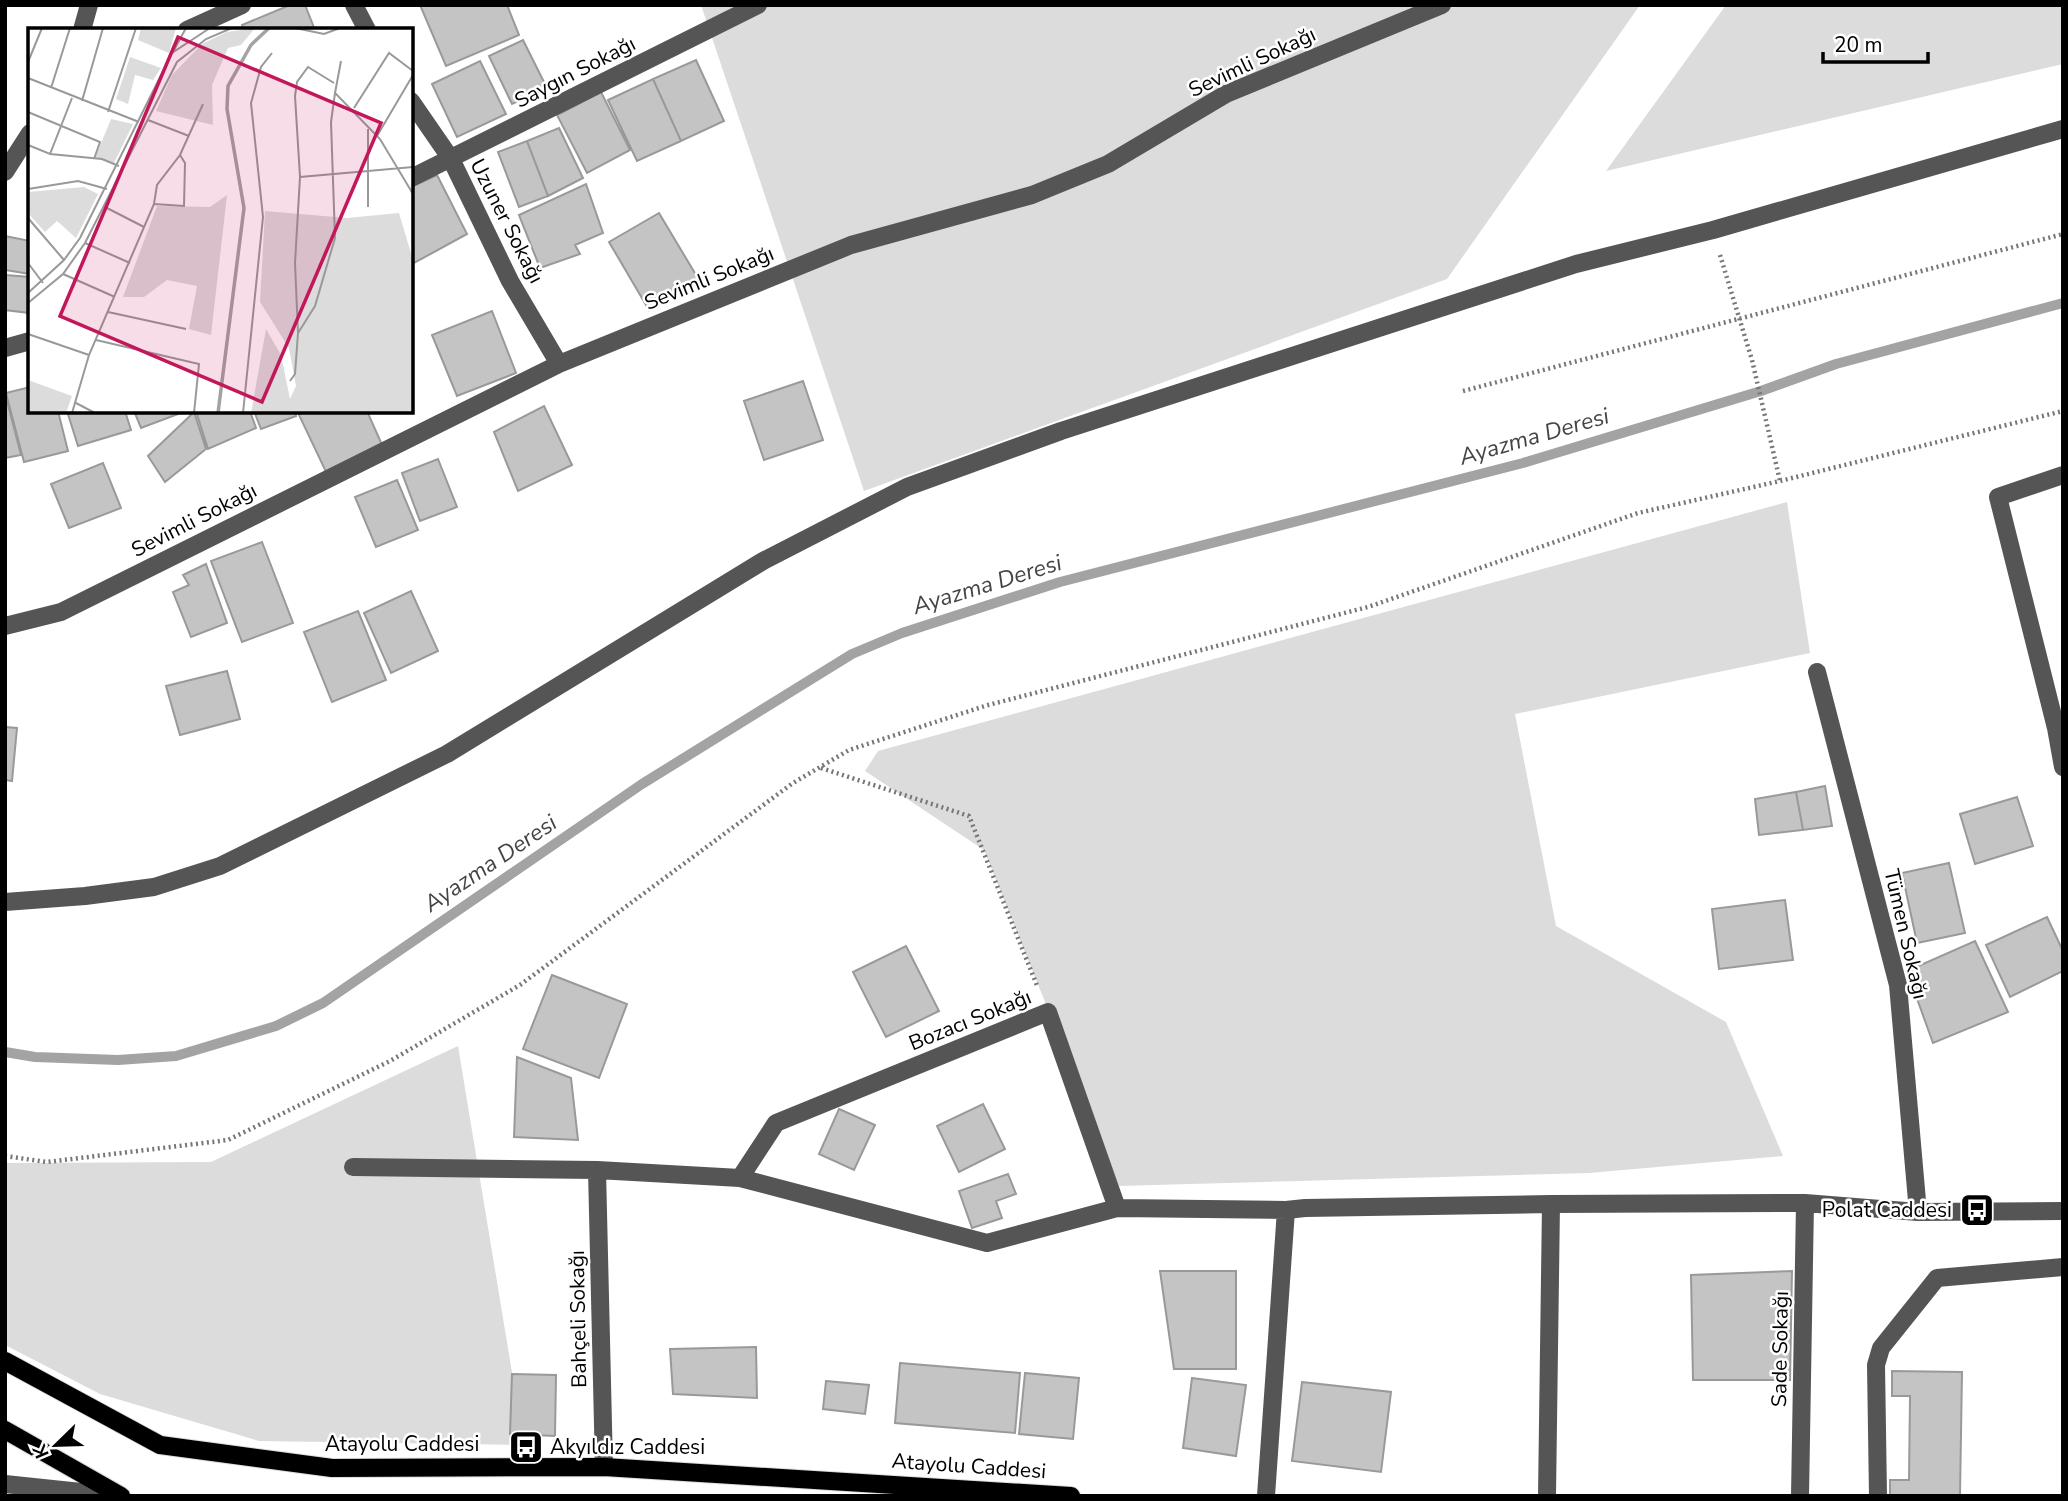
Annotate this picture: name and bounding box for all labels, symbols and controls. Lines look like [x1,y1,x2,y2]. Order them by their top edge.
street label: Sevimli Sokağı [1184,20,1320,104]
scale bar [1823,21,1928,65]
inset map [28,28,413,413]
street label: Saygın Sokağı [510,29,640,115]
text: 20 m [1834,31,1883,59]
street label: Uzuner Sokağı [464,154,550,288]
street label: Sevimli Sokağı [640,239,778,317]
water label: Ayazma Deresi [1455,400,1613,473]
street label: Sevimli Sokağı [126,476,262,564]
water label: Ayazma Deresi [908,547,1066,622]
water label: Ayazma Deresi [417,807,563,920]
street label: Tümen Sokağı [1877,866,1935,1002]
street label: Bozacı Sokağı [905,983,1035,1057]
bus stop icon: Polat Caddesi [1958,1191,1996,1229]
place label: Polat Caddesi [1822,1196,1952,1224]
street label: Bahçeli Sokağı [563,1250,593,1388]
street label: Sade Sokağı [1765,1291,1795,1407]
north arrow [21,1410,91,1480]
bus stop icon: Akyıldız Caddesi [507,1428,545,1466]
street label: Atayolu Caddesi [325,1430,479,1458]
place label: Akyıldız Caddesi [550,1433,705,1461]
text: K [26,1439,56,1462]
street label: Atayolu Caddesi [891,1447,1047,1485]

